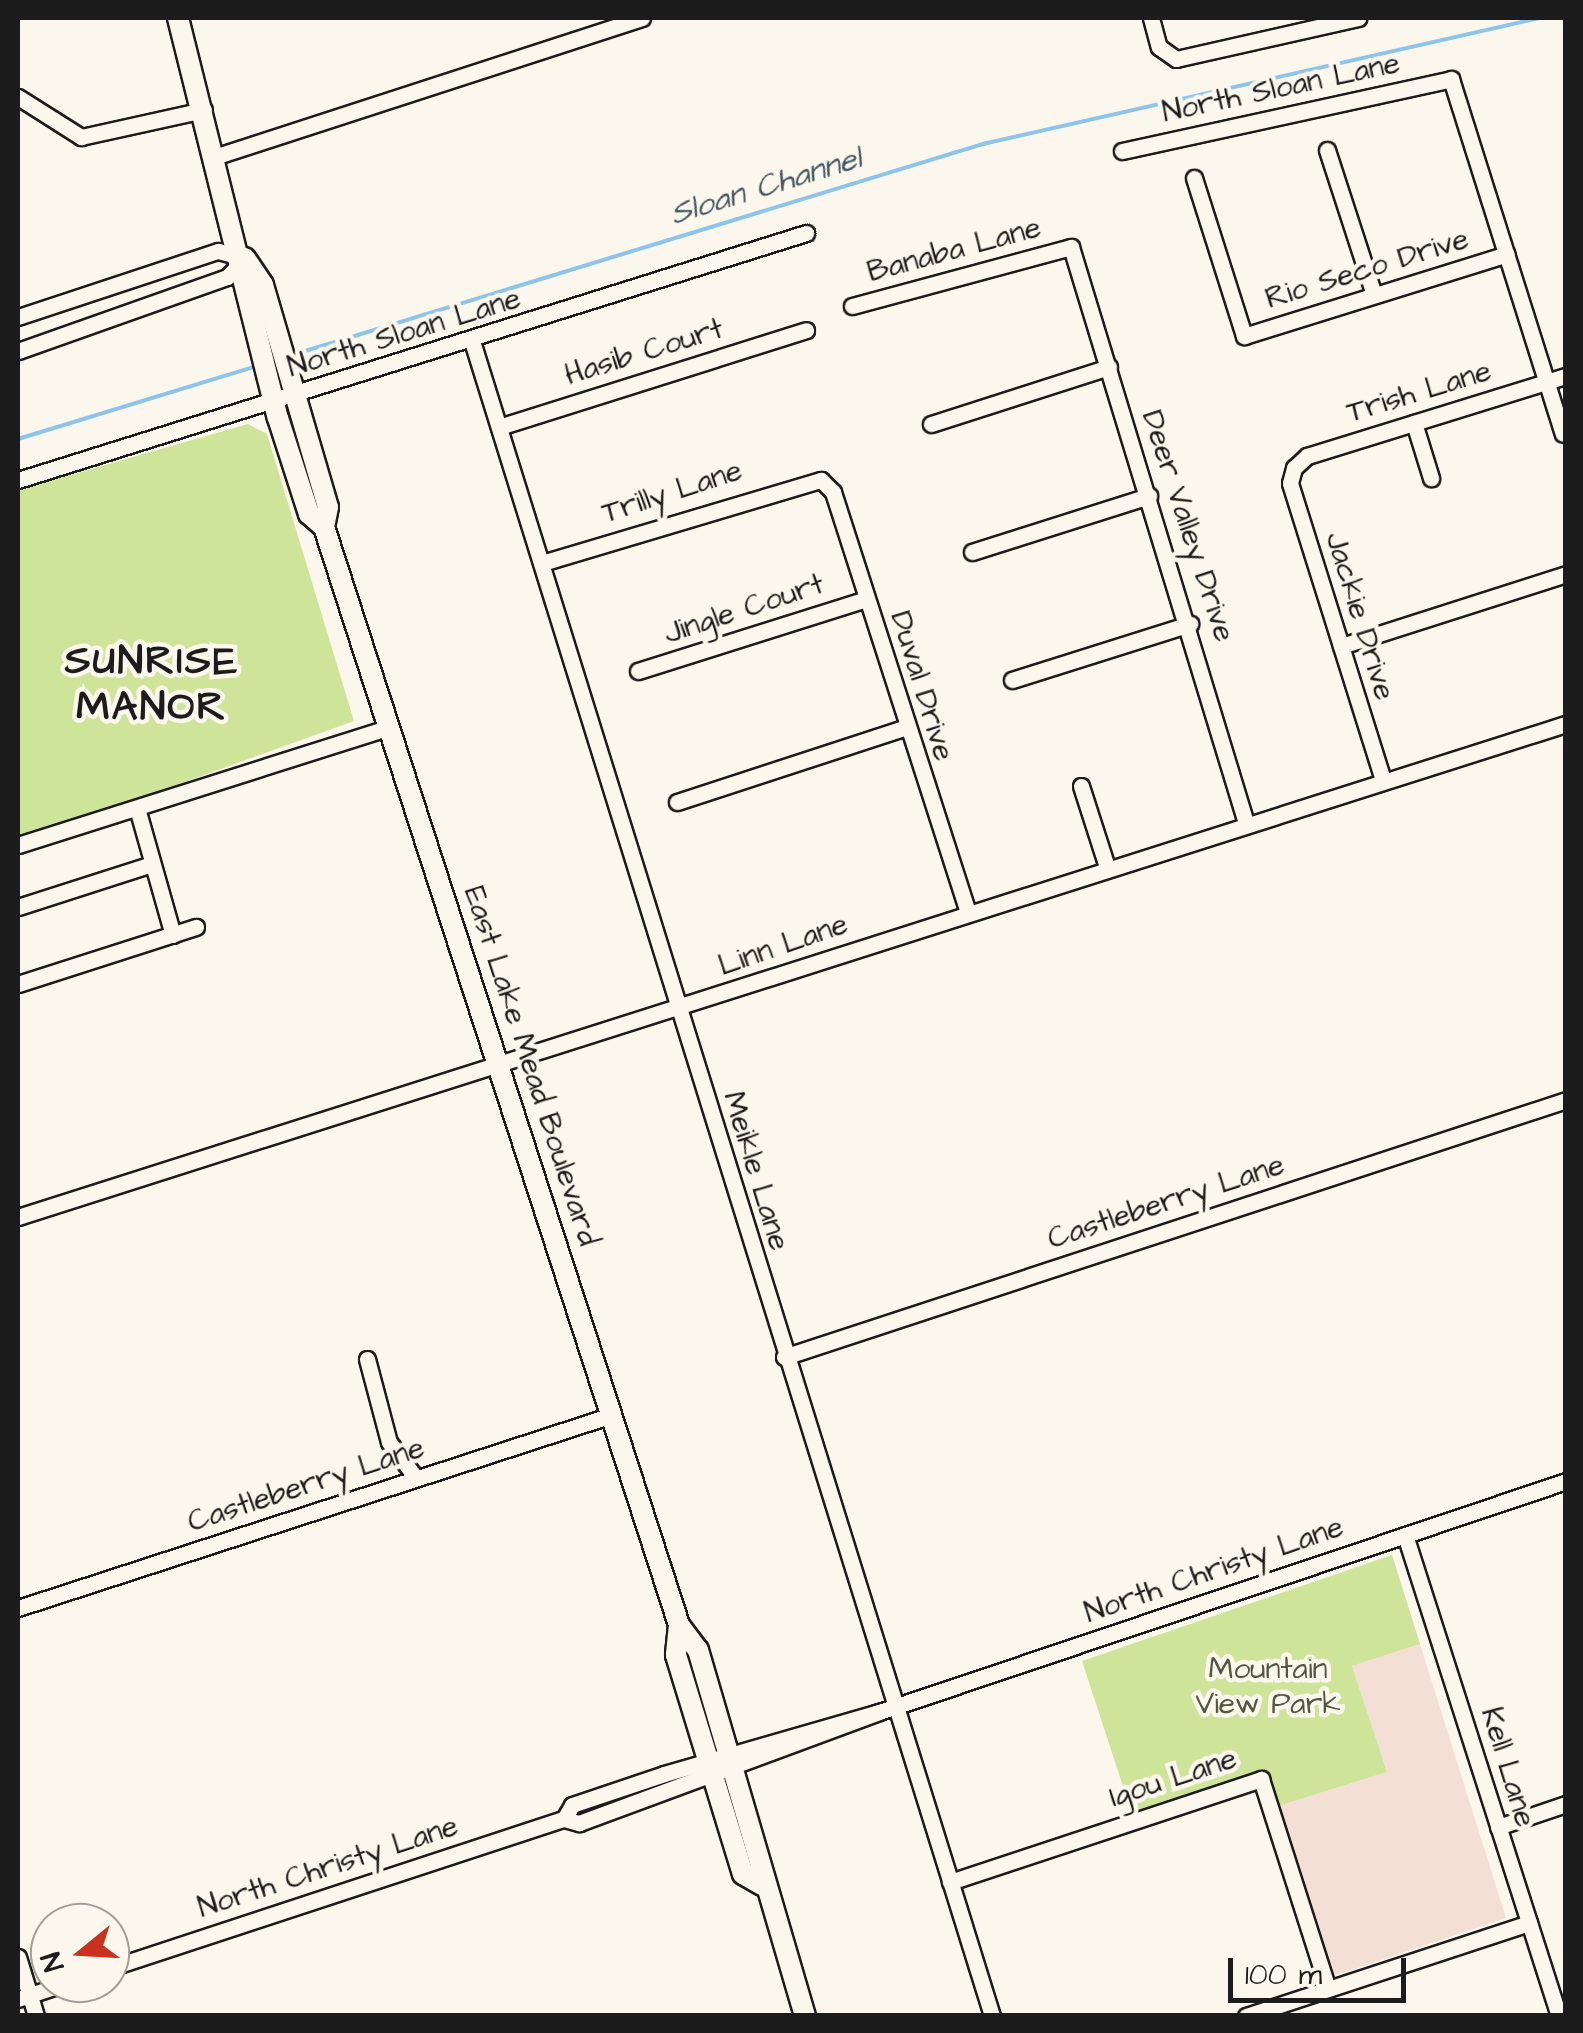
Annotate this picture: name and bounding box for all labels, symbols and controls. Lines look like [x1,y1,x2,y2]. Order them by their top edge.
street label: North Sloan Lane [1159,45,1403,131]
water label: Sloan Channel [666,140,866,234]
street label: Banaba Lane [863,210,1045,290]
street label: Rio Seco Drive [1261,221,1473,317]
street label: North Sloan Lane [283,280,525,386]
street label: Hasib Court [560,311,728,393]
street label: Trish Lane [1343,353,1495,431]
street label: Deer Valley Drive [1134,406,1242,646]
street label: Trilly Lane [598,452,746,532]
street label: Jackie Drive [1317,528,1403,704]
street label: Jingle Court [660,566,828,652]
street label: Duval Drive [882,607,962,765]
district label: SUNRISE MANOR [65,638,239,732]
street label: East Lake Mead Boulevard [456,882,606,1250]
street label: Linn Lane [714,906,852,984]
street label: Meikle Lane [715,1087,797,1255]
street label: Castleberry Lane [1043,1147,1289,1257]
street label: Castleberry Lane [183,1430,429,1540]
street label: North Christy Lane [1080,1509,1348,1631]
park label: Mountain View Park [1195,1651,1341,1722]
street label: Kell Lane [1473,1703,1543,1831]
street label: Igou Lane [1105,1741,1241,1815]
street label: North Christy Lane [193,1808,463,1926]
north arrow [30,1903,130,2003]
scale bar [1233,1938,1410,2000]
text: N [32,1947,74,1976]
text: 100 m [1245,1954,1322,1996]

